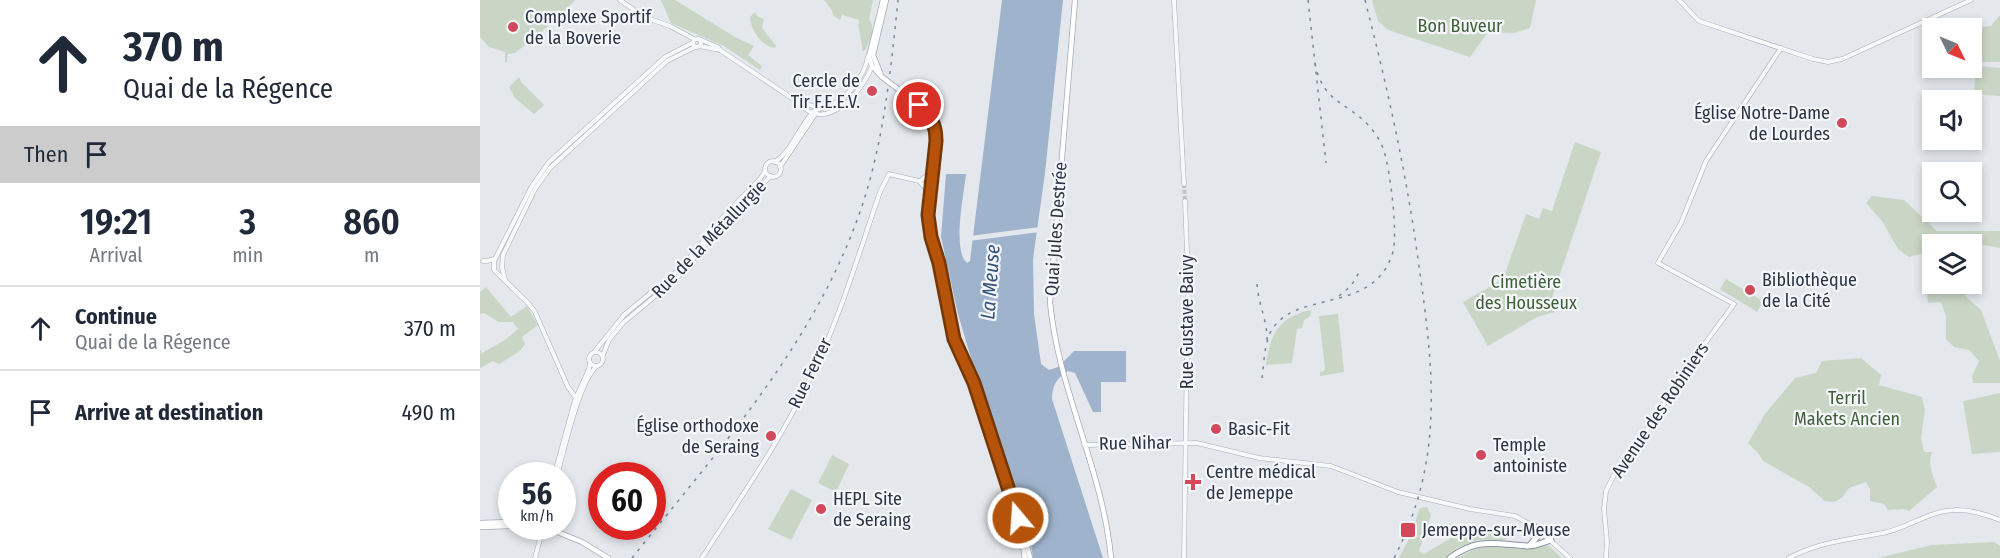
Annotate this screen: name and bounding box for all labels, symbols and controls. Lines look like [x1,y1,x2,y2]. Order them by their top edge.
place label: Complexe Sportif de la Boverie [525,6,653,49]
park label: Bon Buveur [1418,15,1503,37]
north arrow [1922,18,1982,78]
map controls [1922,18,1982,294]
marker: Complexe Sportif de la Boverie [506,20,520,34]
text: 370 m [123,22,224,72]
icon: ahead [24,24,102,102]
place label: Cercle de Tir F.E.E.V. [791,70,860,113]
text: Quai de la Régence [123,73,333,105]
pin [893,79,944,130]
marker: Cercle de Tir F.E.E.V. [865,84,879,98]
icon: arrive [902,88,935,121]
button: sound [1922,90,1982,150]
place label: Église Notre-Dame de Lourdes [1694,101,1830,145]
marker: Église Notre-Dame de Lourdes [1835,116,1849,130]
icon: arrive [80,138,113,171]
text: Then [24,141,68,168]
street label: Quai Jules Destrée [1040,161,1072,297]
button: search [1922,162,1982,222]
street label: Rue de la Métallurgie [647,175,771,303]
text: 19:21 [80,200,152,244]
text: 3 [239,200,256,244]
text: 860 [343,200,400,244]
button: layers [1922,234,1982,294]
text: Arrival [90,243,143,267]
text: min [232,243,263,267]
text: m [364,243,379,267]
water label: La Meuse [975,243,1005,320]
street label: Rue Gustave Baivy [1176,255,1198,389]
place label: Bibliothèque de la Cité [1762,269,1857,312]
park label: Cimetière des Housseux [1475,271,1577,314]
marker: Bibliothèque de la Cité [1743,283,1757,297]
text: Continue [75,303,157,330]
icon: ahead [24,312,57,345]
text: 370 m [404,315,456,342]
text: Quai de la Régence [75,330,231,354]
street label: Rue Ferrer [784,334,837,412]
street label: Avenue des Robiniers [1607,338,1714,482]
park label: Terril Makets Ancien [1794,387,1900,430]
icon: arrive [24,396,57,429]
text: Arrive at destination [75,399,263,426]
text: 490 m [402,399,456,426]
place label: Église orthodoxe de Seraing [636,414,760,458]
place label: Basic-Fit [1228,418,1290,440]
marker: Basic-Fit [1209,422,1223,436]
marker: Église orthodoxe de Seraing [764,429,778,443]
street label: Rue Nihar [1099,431,1172,455]
place label: Temple antoiniste [1493,434,1567,477]
marker: Temple antoiniste [1474,448,1488,462]
place label: Centre médical de Jemeppe [1206,461,1316,504]
speed limit sign: 60 [588,462,666,540]
marker: Centre médical de Jemeppe [1184,473,1202,491]
text: 56 [522,476,552,512]
position arrow [986,486,1050,550]
place label: HEPL Site de Seraing [833,488,911,531]
marker: HEPL Site de Seraing [814,502,828,516]
text: km/h [520,507,554,525]
place label: Jemeppe-sur-Meuse [1422,519,1570,541]
marker: Jemeppe-sur-Meuse [1399,521,1417,539]

